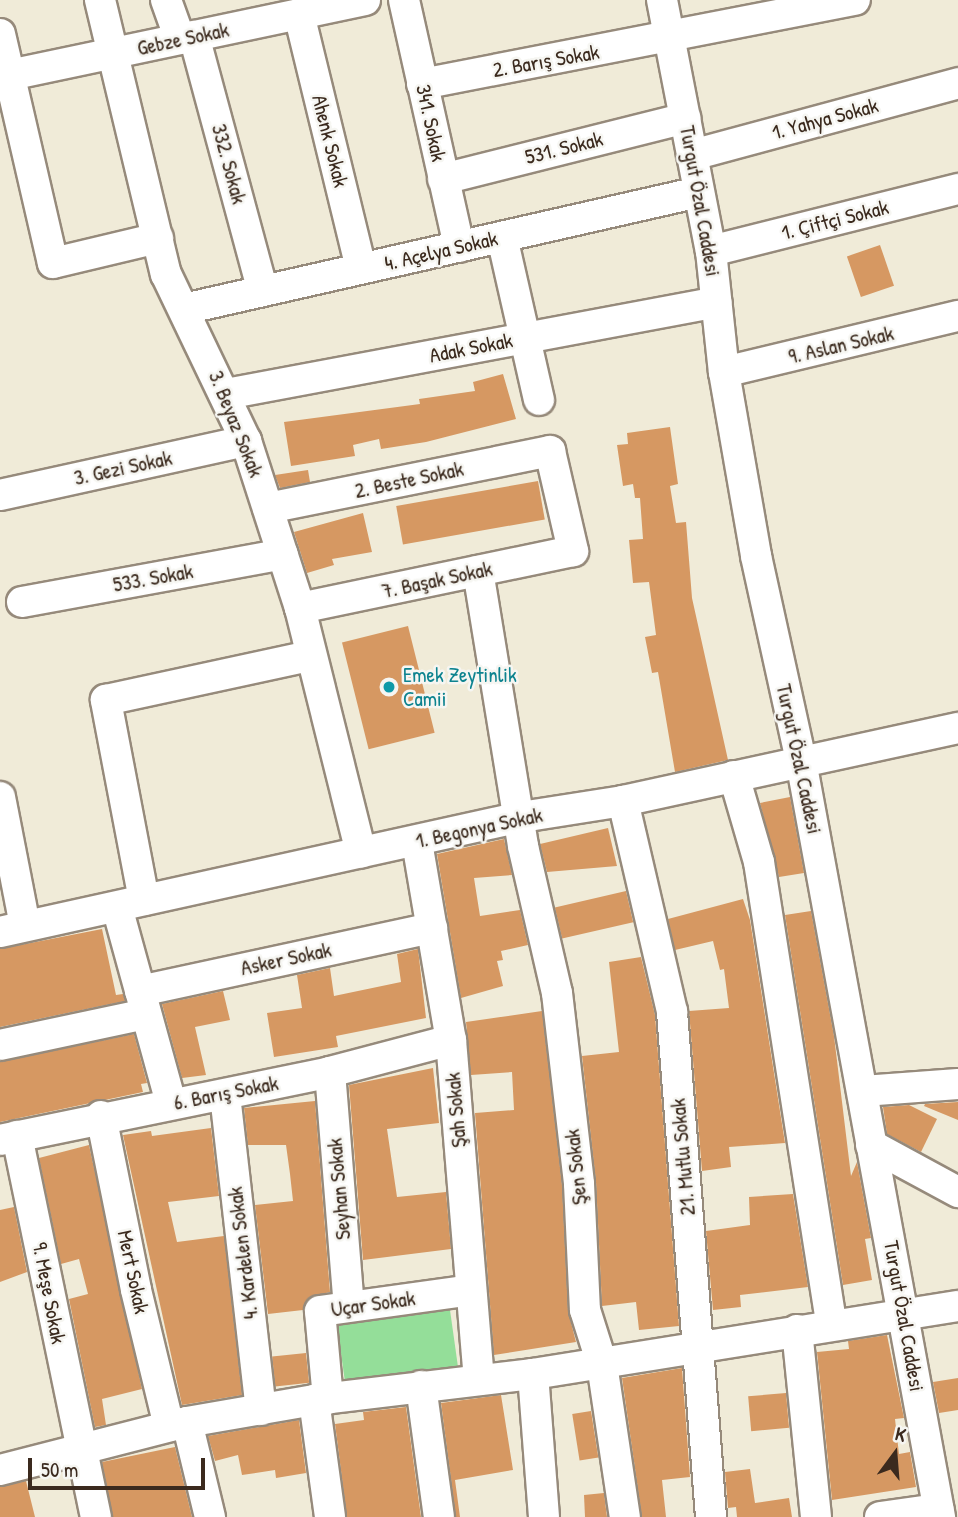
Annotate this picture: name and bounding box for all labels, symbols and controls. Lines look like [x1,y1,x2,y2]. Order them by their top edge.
street label: Gebze Sokak [135,17,231,61]
street label: 2. Barış Sokak [491,39,601,83]
street label: 341. Sokak [411,82,451,164]
street label: Ahenk Sokak [306,92,354,190]
street label: 1. Yahya Sokak [769,93,881,145]
street label: 332. Sokak [206,121,252,207]
street label: Turgut Özal Caddesi [674,124,726,278]
street label: 531. Sokak [523,126,605,170]
street label: 1. Çiftçi Sokak [779,195,891,245]
street label: 4. Açelya Sokak [382,226,500,276]
street label: 9. Aslan Sokak [786,321,896,369]
street label: Adak Sokak [427,328,515,368]
street label: 3. Beyaz Sokak [203,367,269,481]
street label: 3. Gezi Sokak [72,445,174,491]
street label: 2. Beste Sokak [352,456,466,504]
street label: 7. Başak Sokak [379,556,495,604]
street label: 533. Sokak [111,559,195,597]
place label: Emek Zeytinlik Camii [403,662,517,712]
marker: Emek Zeytinlik Camii [381,679,397,695]
street label: Turgut Özal Caddesi [771,682,827,836]
street label: 1. Begonya Sokak [413,802,545,854]
street label: Asker Sokak [238,937,334,981]
street label: 6. Barış Sokak [172,1071,280,1115]
street label: Şah Sokak [440,1071,472,1149]
street label: 21. Mutlu Sokak [665,1097,701,1217]
street label: Şen Sokak [559,1128,593,1206]
street label: Seyhan Sokak [322,1137,356,1241]
street label: 4. Kardelen Sokak [222,1185,264,1321]
street label: Mert Sokak [112,1228,154,1316]
street label: Turgut Özal Caddesi [878,1239,930,1393]
street label: 9. Meşe Sokak [27,1240,71,1346]
street label: Uçar Sokak [329,1286,417,1322]
north arrow [860,1419,930,1489]
text: K [892,1420,909,1448]
scale bar [32,1444,208,1488]
text: 50 m [41,1455,78,1484]

